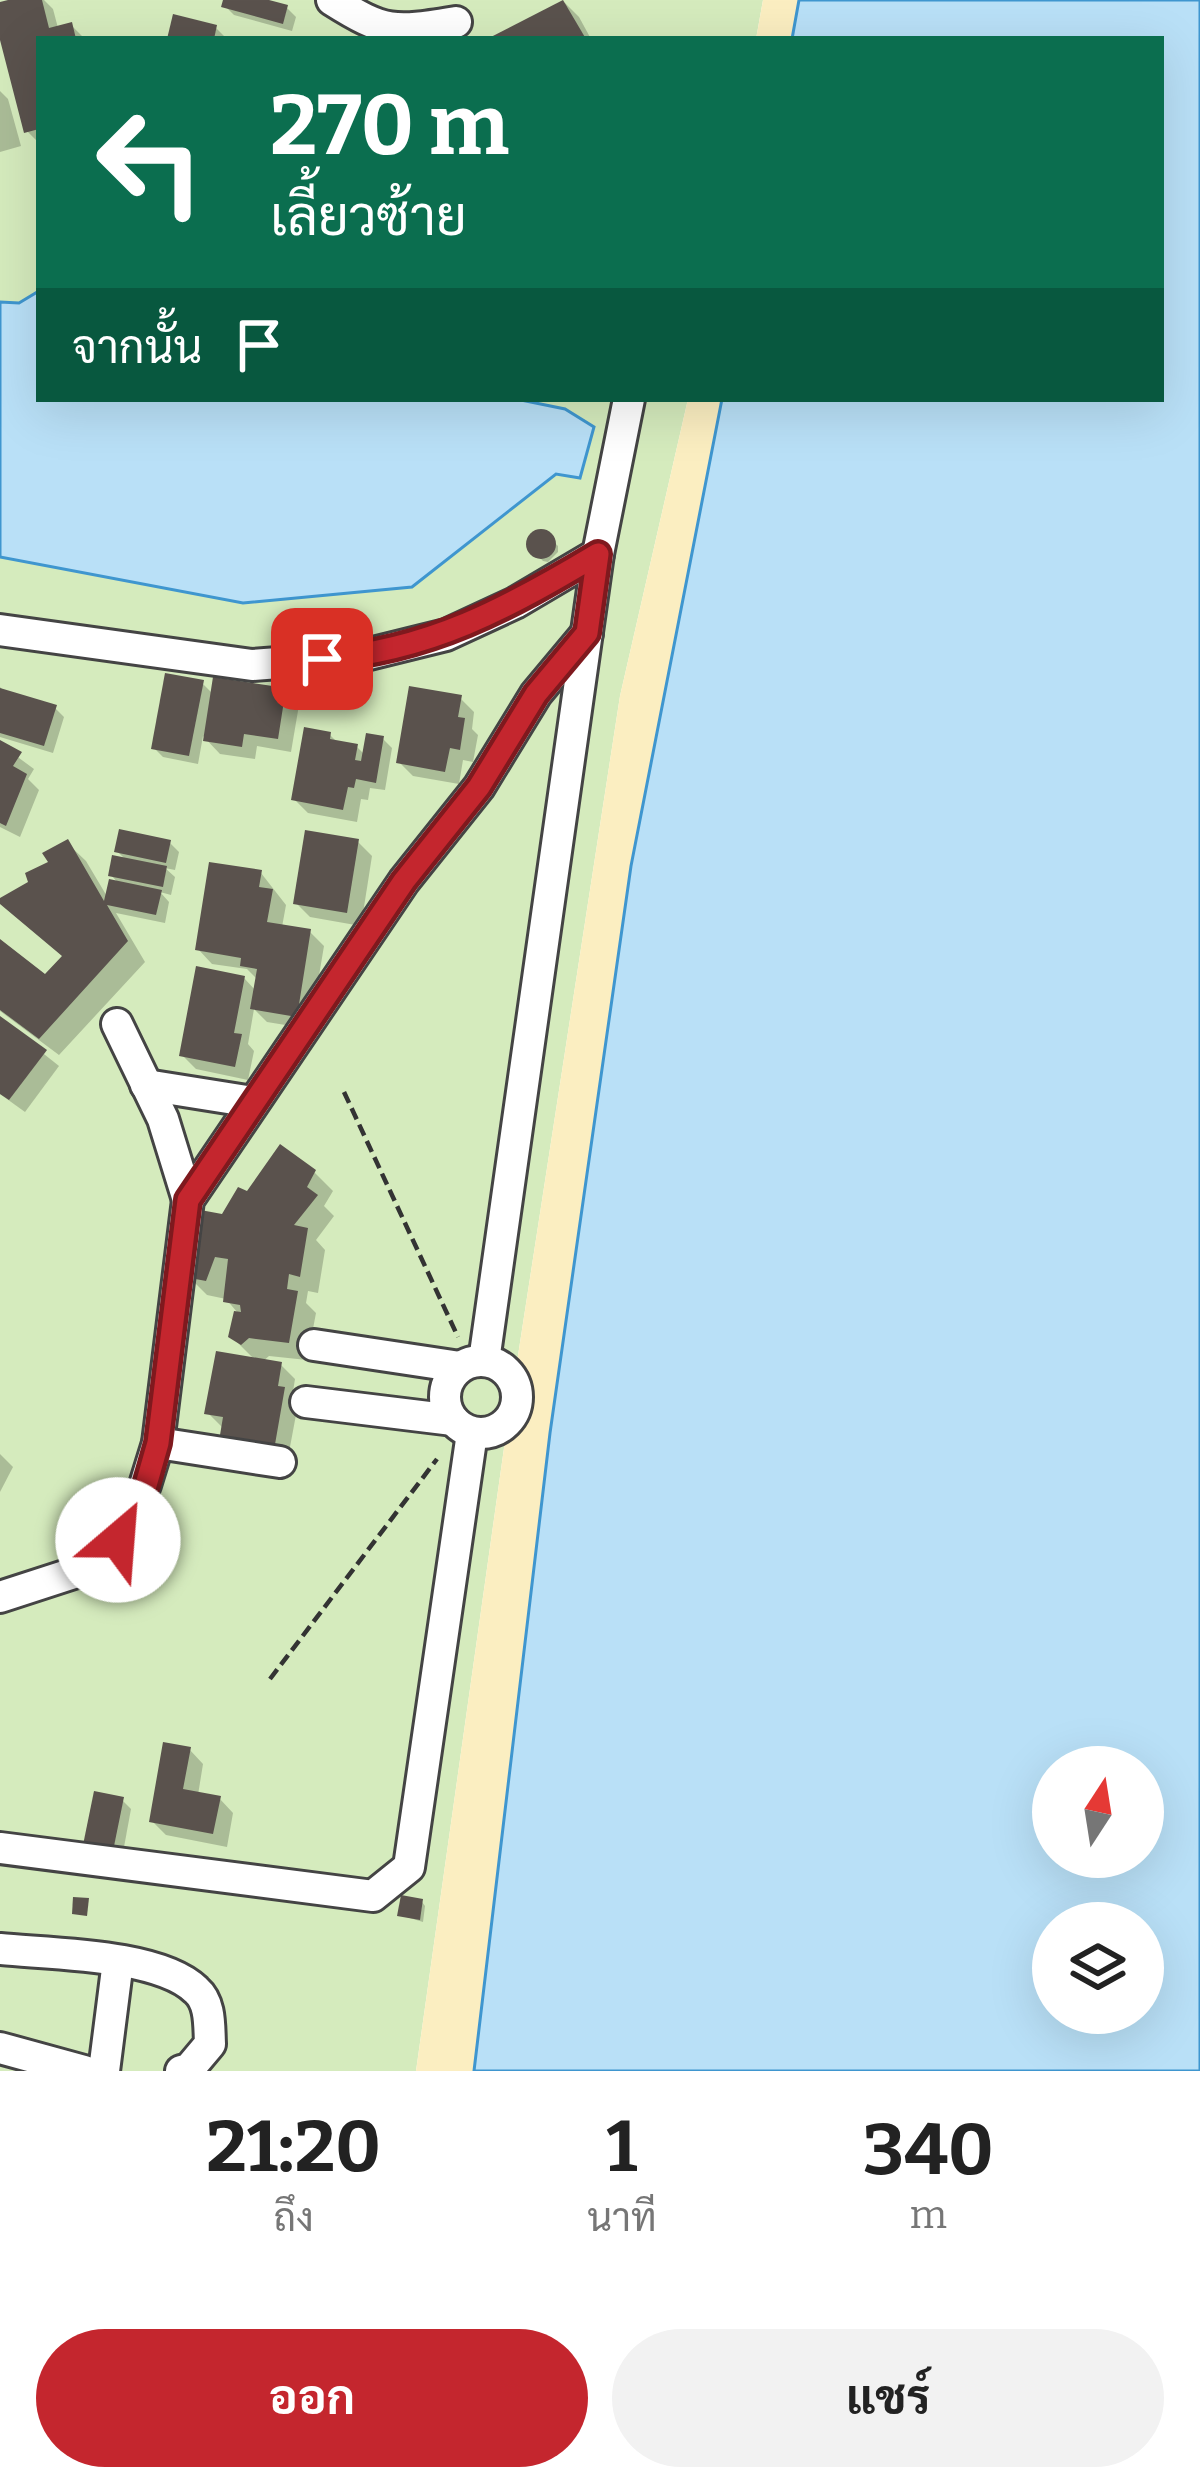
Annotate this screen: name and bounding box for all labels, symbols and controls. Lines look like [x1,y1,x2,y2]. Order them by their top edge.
text: 270 m [270,75,509,176]
icon: left [72,84,228,240]
text: เลี้ยวซ้าย [270,185,467,249]
icon: arrive [226,312,292,378]
text: จากนั้น [72,321,202,375]
pin [271,608,373,710]
icon: arrive [289,626,355,692]
position arrow [55,1477,181,1603]
north arrow [1032,1746,1164,1878]
map controls [1032,1746,1164,2034]
button: layers [1032,1902,1164,2034]
text: 21:20 [206,2104,381,2190]
text: 1 [606,2104,637,2190]
text: 340 [863,2107,994,2193]
text: m [910,2192,947,2238]
text: ถึง [273,2195,314,2241]
text: นาที [587,2195,657,2241]
button: ออก [36,2329,588,2467]
button: แชร์ [612,2329,1164,2467]

